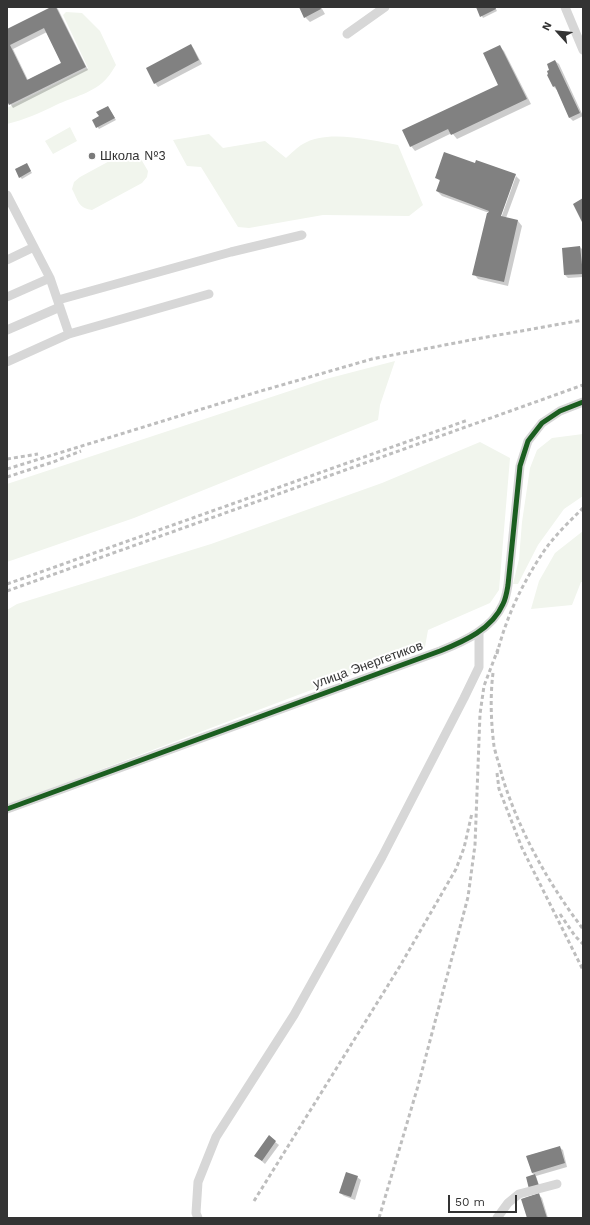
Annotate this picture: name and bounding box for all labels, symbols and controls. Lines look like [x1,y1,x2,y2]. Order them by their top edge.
north arrow [538,12,578,52]
text: N [539,20,555,33]
place label: Школа №3 [100,148,166,164]
marker: Школа №3 [87,151,97,161]
street label: улица Энергетиков [311,638,425,692]
scale bar [450,1187,519,1213]
text: 50 m [455,1195,485,1209]

